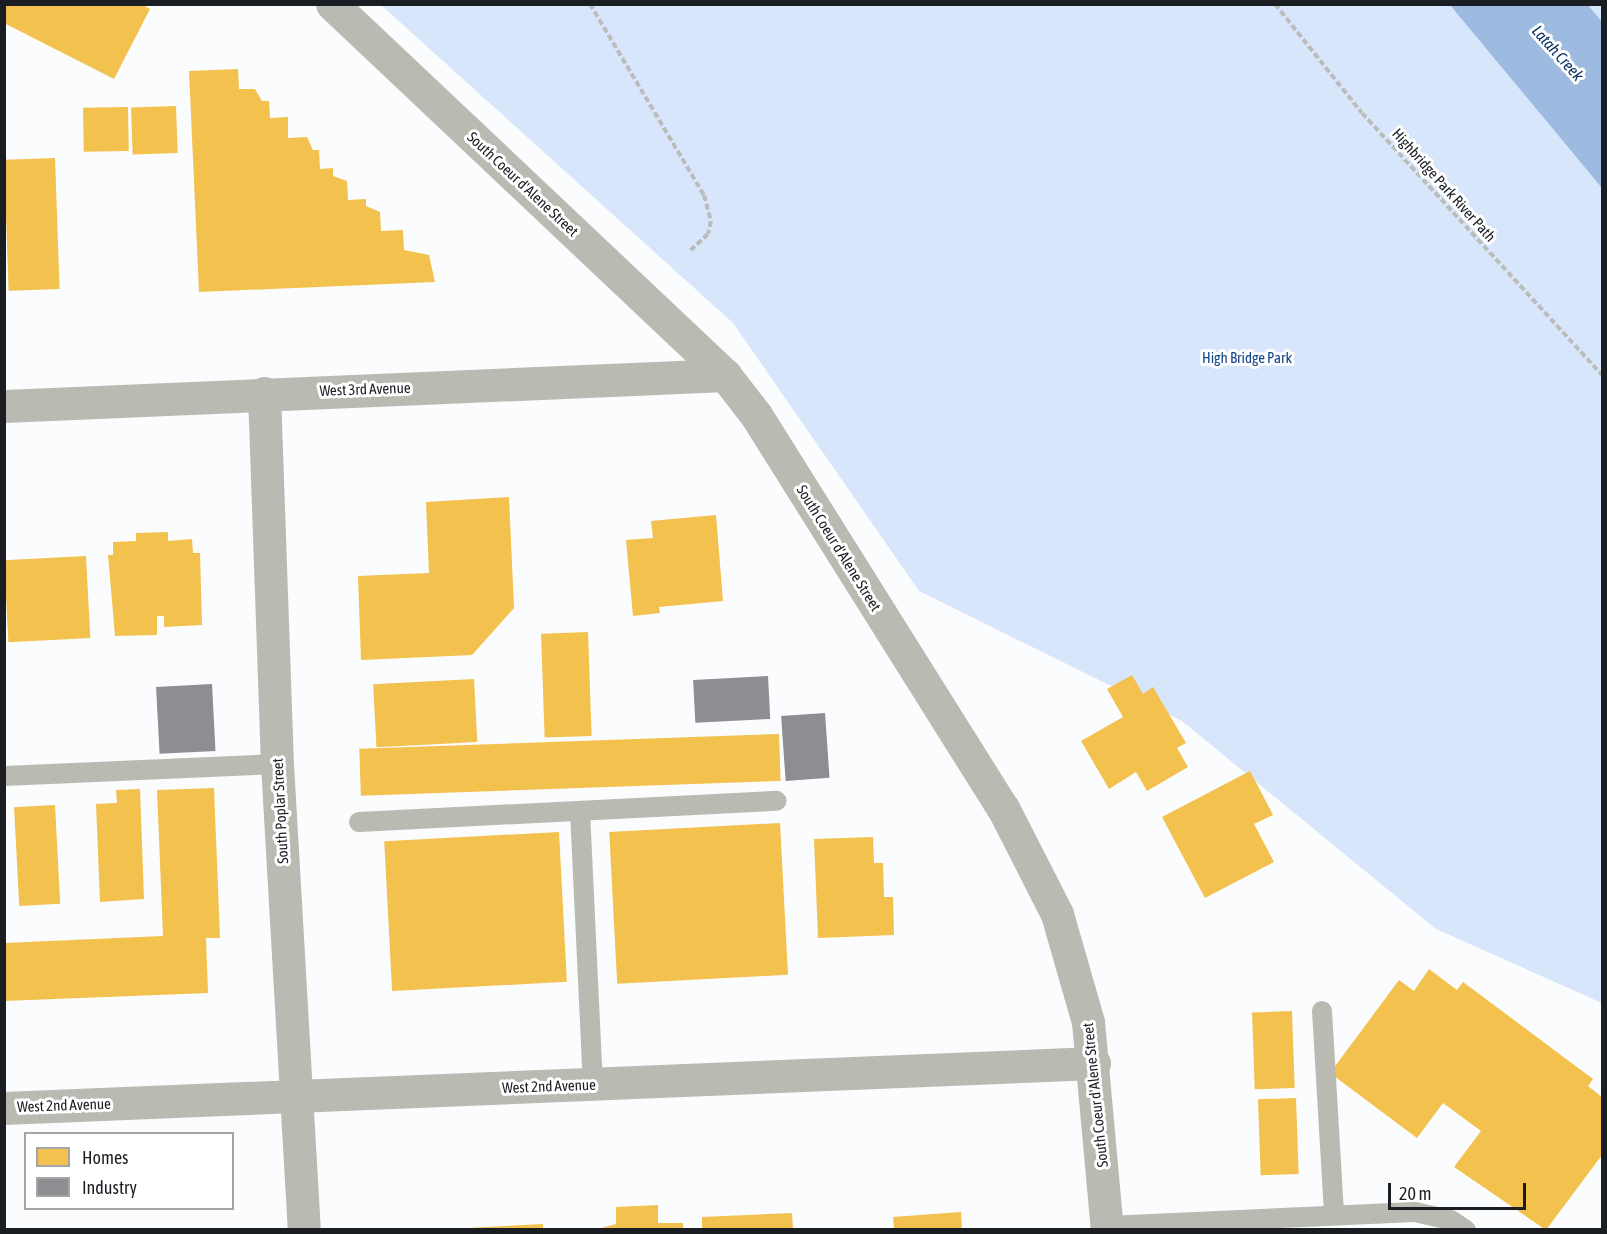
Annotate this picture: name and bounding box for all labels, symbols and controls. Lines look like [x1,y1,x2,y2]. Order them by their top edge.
water label: Latah Creek [1528,21,1588,85]
street label: Highbridge Park River Path [1388,125,1500,245]
street label: South Coeur d'Alene Street [464,128,582,240]
park label: High Bridge Park [1202,349,1292,367]
street label: West 3rd Avenue [319,378,411,400]
street label: South Coeur d'Alene Street [793,482,885,614]
street label: South Poplar Street [268,758,292,864]
street label: South Coeur d'Alene Street [1078,1022,1112,1168]
street label: West 2nd Avenue [502,1075,596,1097]
street label: West 2nd Avenue [17,1094,111,1116]
legend [24,1132,234,1210]
text: Homes [82,1147,128,1168]
scale bar [1391,1171,1529,1209]
text: Industry [82,1177,137,1198]
text: 20 m [1399,1183,1431,1204]

